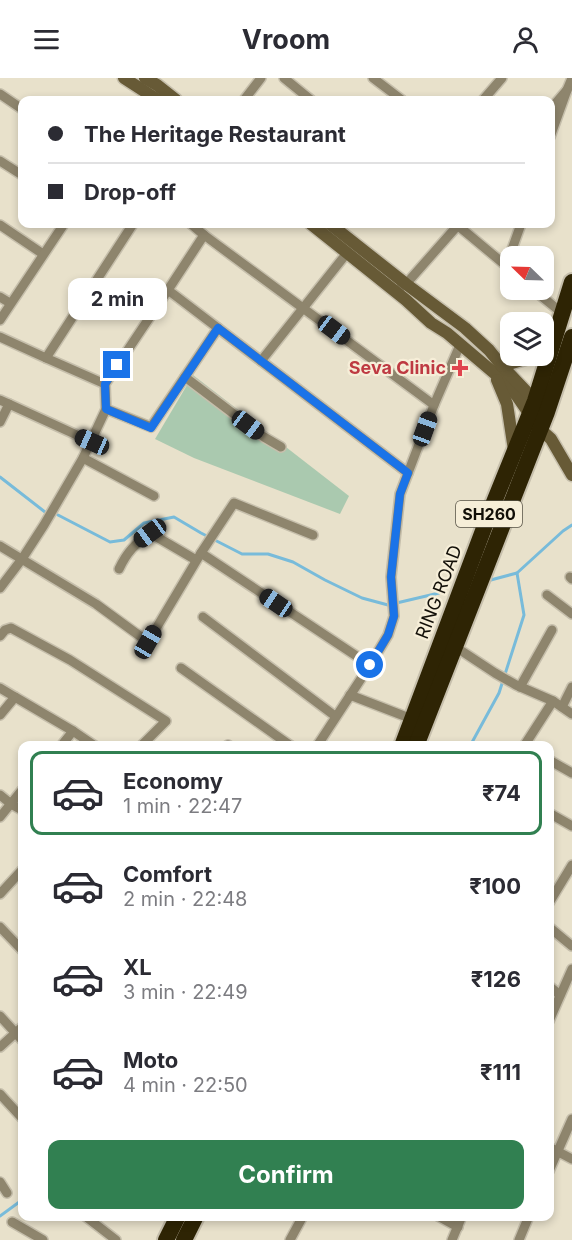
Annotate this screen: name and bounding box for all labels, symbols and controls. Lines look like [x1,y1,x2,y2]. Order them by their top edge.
icon: menu [30,23,63,56]
text: Vroom [242,23,330,56]
icon: person [509,23,542,56]
text: The Heritage Restaurant [84,121,346,147]
text: Drop-off [84,179,176,205]
north arrow [500,246,554,300]
map controls [500,246,554,366]
callout: 2 min [68,278,166,320]
text: 2 min [91,287,144,311]
car [314,312,354,348]
button: layers [500,312,554,366]
route end [103,351,130,378]
place label: Seva Clinic [349,357,446,378]
marker: Seva Clinic [451,359,469,377]
car [228,407,268,443]
car [410,409,440,449]
car [72,426,112,458]
road number: SH260 [456,501,522,527]
car [130,515,170,551]
street label: RING ROAD [411,542,466,642]
car [256,585,296,621]
car [131,622,165,662]
route start [356,651,383,678]
icon: car [51,766,105,820]
text: Economy [123,768,223,794]
text: ₹74 [482,780,521,806]
text: 1 min · 22:47 [123,794,242,818]
icon: car [51,859,105,913]
text: Comfort [123,861,212,887]
text: ₹100 [469,873,521,899]
text: 2 min · 22:48 [123,887,247,911]
icon: car [51,952,105,1006]
text: XL [123,954,152,980]
text: ₹126 [471,966,521,992]
text: 3 min · 22:49 [123,980,248,1004]
icon: car [51,1045,105,1099]
text: Moto [123,1047,178,1073]
text: ₹111 [480,1059,521,1085]
text: 4 min · 22:50 [123,1073,248,1097]
button: Confirm [48,1140,524,1209]

